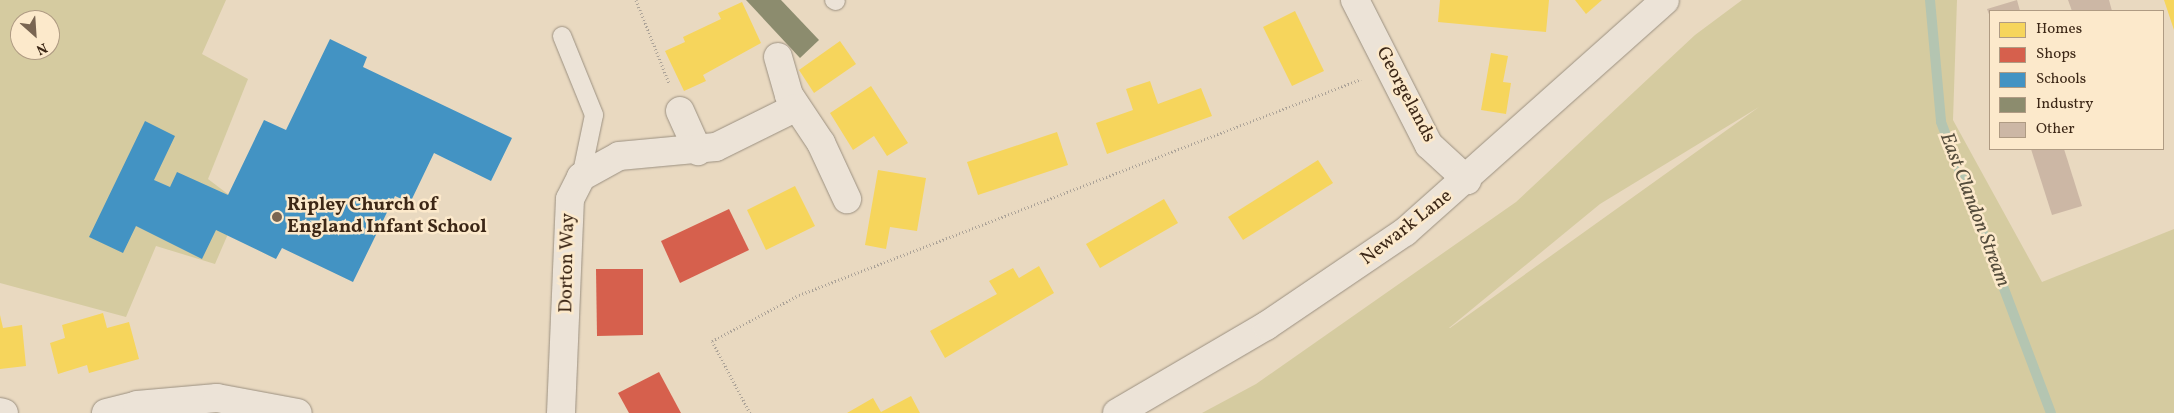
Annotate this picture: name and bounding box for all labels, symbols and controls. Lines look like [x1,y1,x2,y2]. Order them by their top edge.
north arrow [10,10,60,60]
legend [1989,10,2164,150]
text: Homes [2036,19,2082,40]
text: N [33,37,50,59]
street label: Georgelands [1370,43,1440,147]
text: Shops [2036,44,2076,65]
text: Schools [2036,69,2086,90]
text: Industry [2036,94,2093,115]
text: Other [2036,119,2075,140]
water label: East Clandon Stream [1934,129,2014,291]
street label: Newark Lane [1357,185,1457,271]
place label: Ripley Church of England Infant School [287,195,487,239]
marker: Ripley Church of England Infant School [271,211,283,223]
street label: Dorton Way [556,213,580,313]

